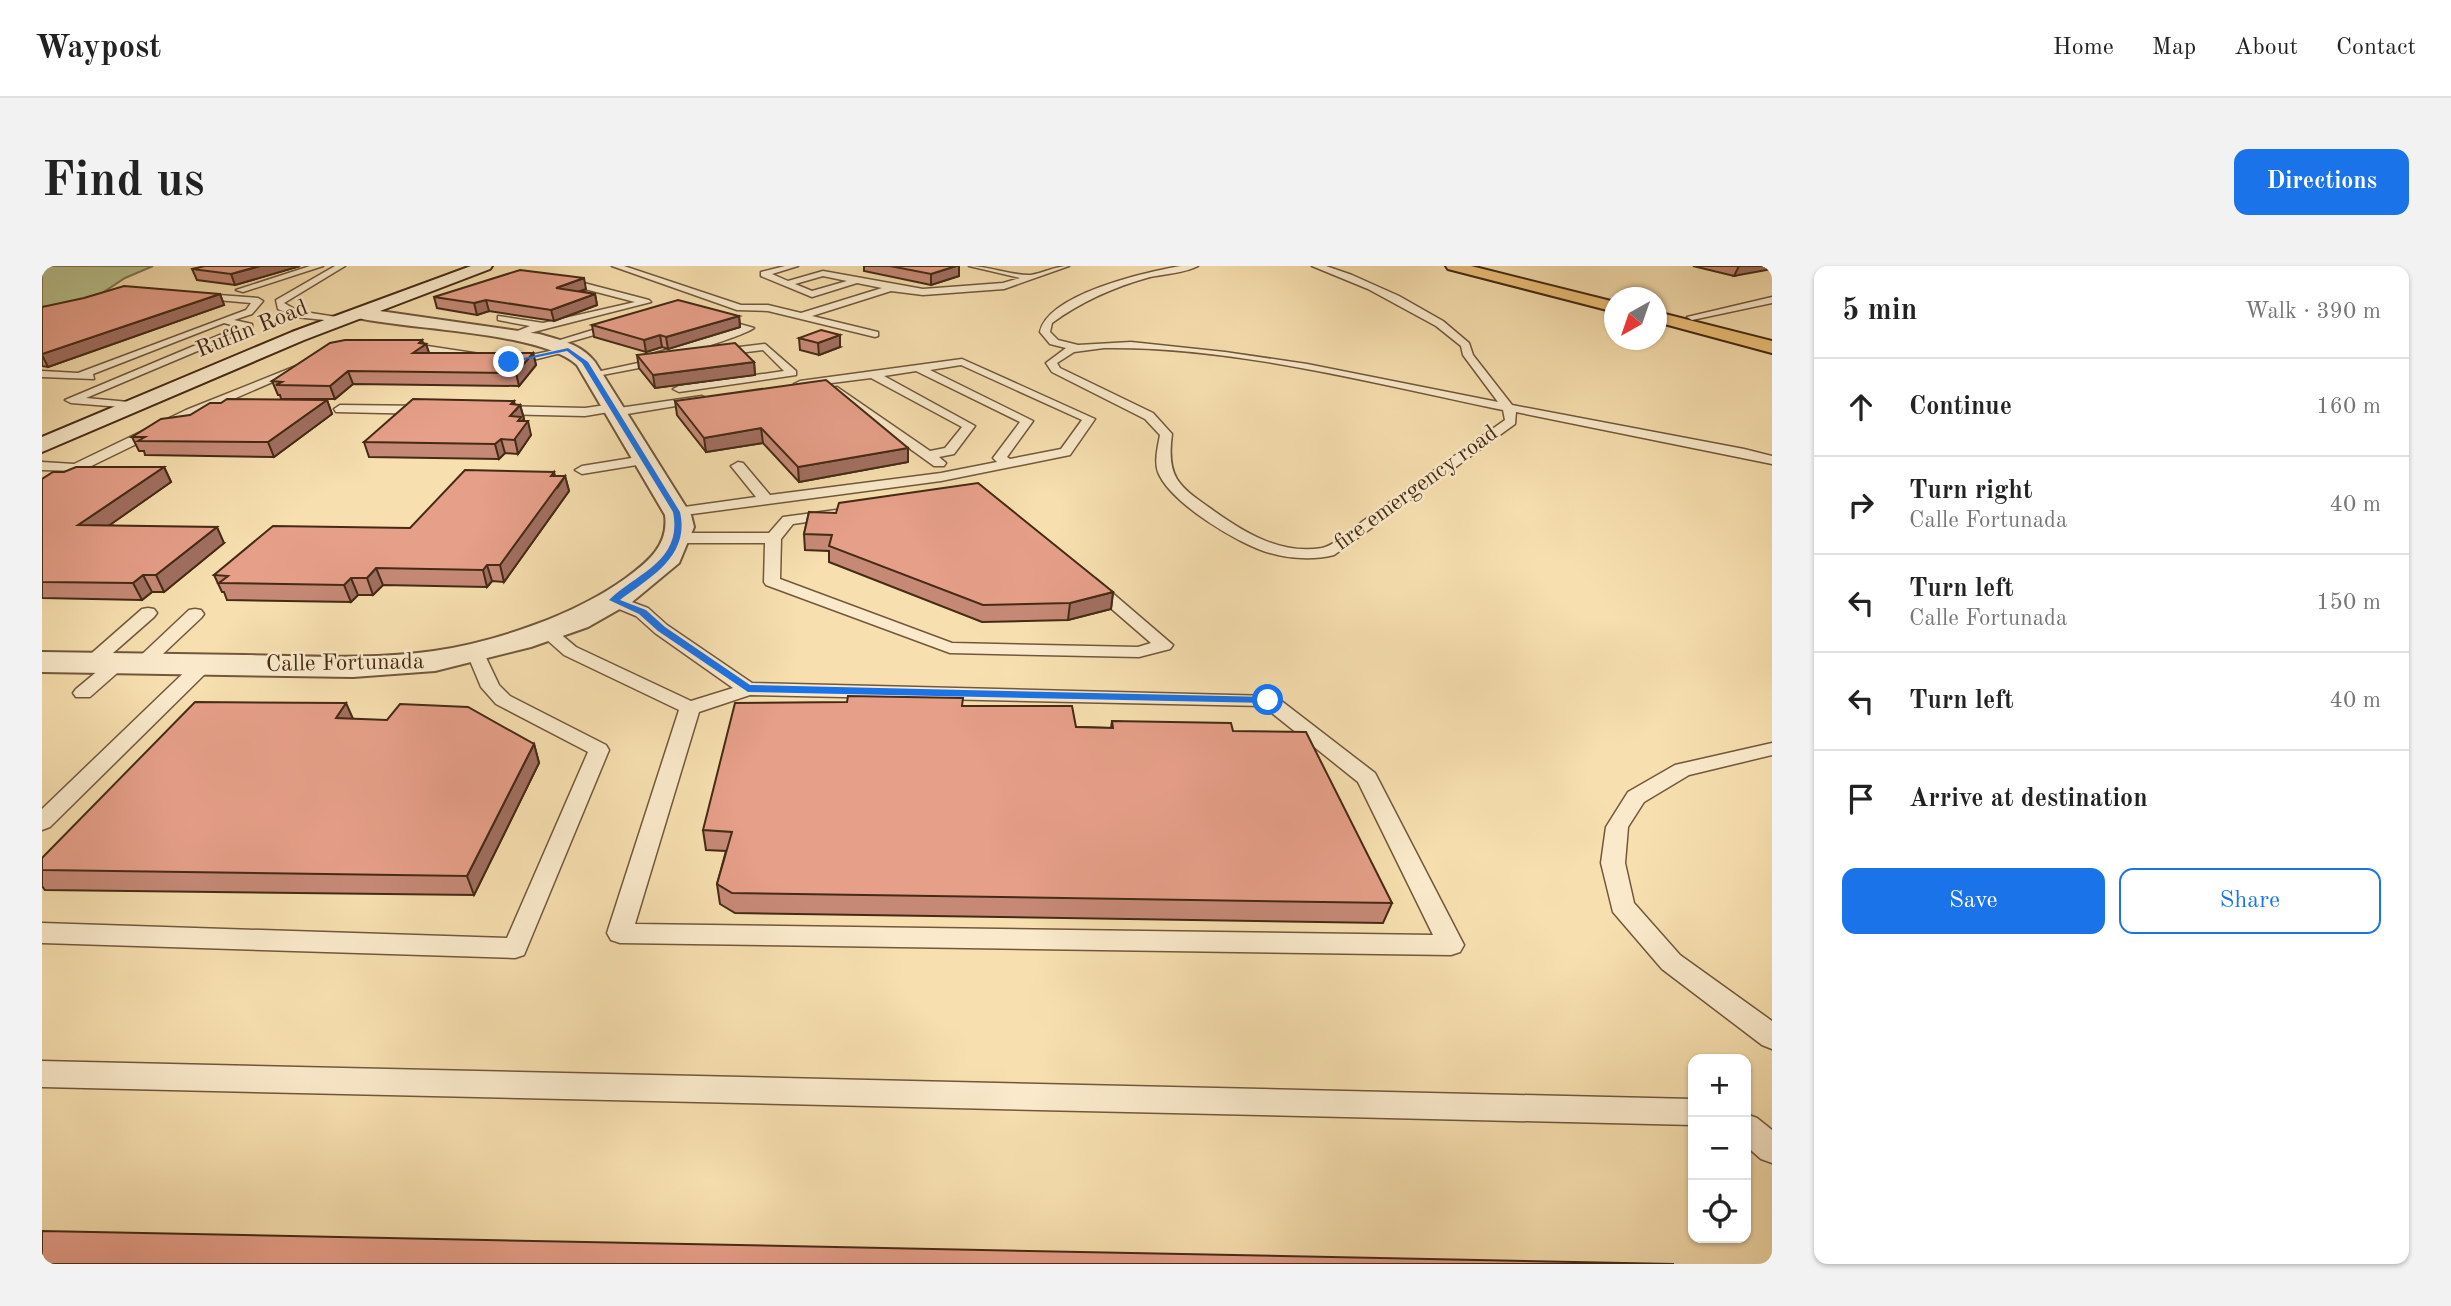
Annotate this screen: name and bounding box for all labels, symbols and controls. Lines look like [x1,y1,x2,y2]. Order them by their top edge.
text: Waypost [35,32,161,65]
text: Home [2053,36,2114,60]
text: Map [2152,36,2196,60]
text: About [2234,36,2298,60]
text: Contact [2336,36,2416,60]
button: Directions [2234,149,2409,215]
text: Find us [42,158,205,207]
north arrow [1604,287,1667,350]
street label: Ruffin Road [193,296,311,362]
text: 5 min [1842,296,1917,326]
text: Walk · 390 m [2245,300,2381,323]
route end [493,346,524,377]
icon: ahead [1842,388,1880,426]
text: Continue [1909,394,2012,420]
text: 160 m [2316,395,2381,418]
street label: fire emergency road [1330,421,1502,555]
text: Turn right [1909,478,2032,504]
icon: right [1842,486,1880,524]
text: 40 m [2330,493,2381,516]
text: Calle Fortunada [1909,509,2067,532]
text: Turn left [1909,576,2014,602]
icon: left [1842,584,1880,622]
text: 150 m [2316,591,2381,614]
text: Calle Fortunada [1909,607,2067,630]
street label: Calle Fortunada [266,650,424,676]
icon: left [1842,682,1880,720]
route start [1252,684,1283,715]
text: Turn left [1909,688,2014,714]
text: 40 m [2330,689,2381,712]
icon: arrive [1842,780,1880,818]
text: Arrive at destination [1909,786,2148,812]
button: Save [1842,868,2105,934]
button: Share [2119,868,2381,934]
map controls [1688,1054,1751,1243]
button: + [1688,1054,1751,1117]
button: − [1688,1117,1751,1180]
button: locate [1688,1180,1751,1243]

